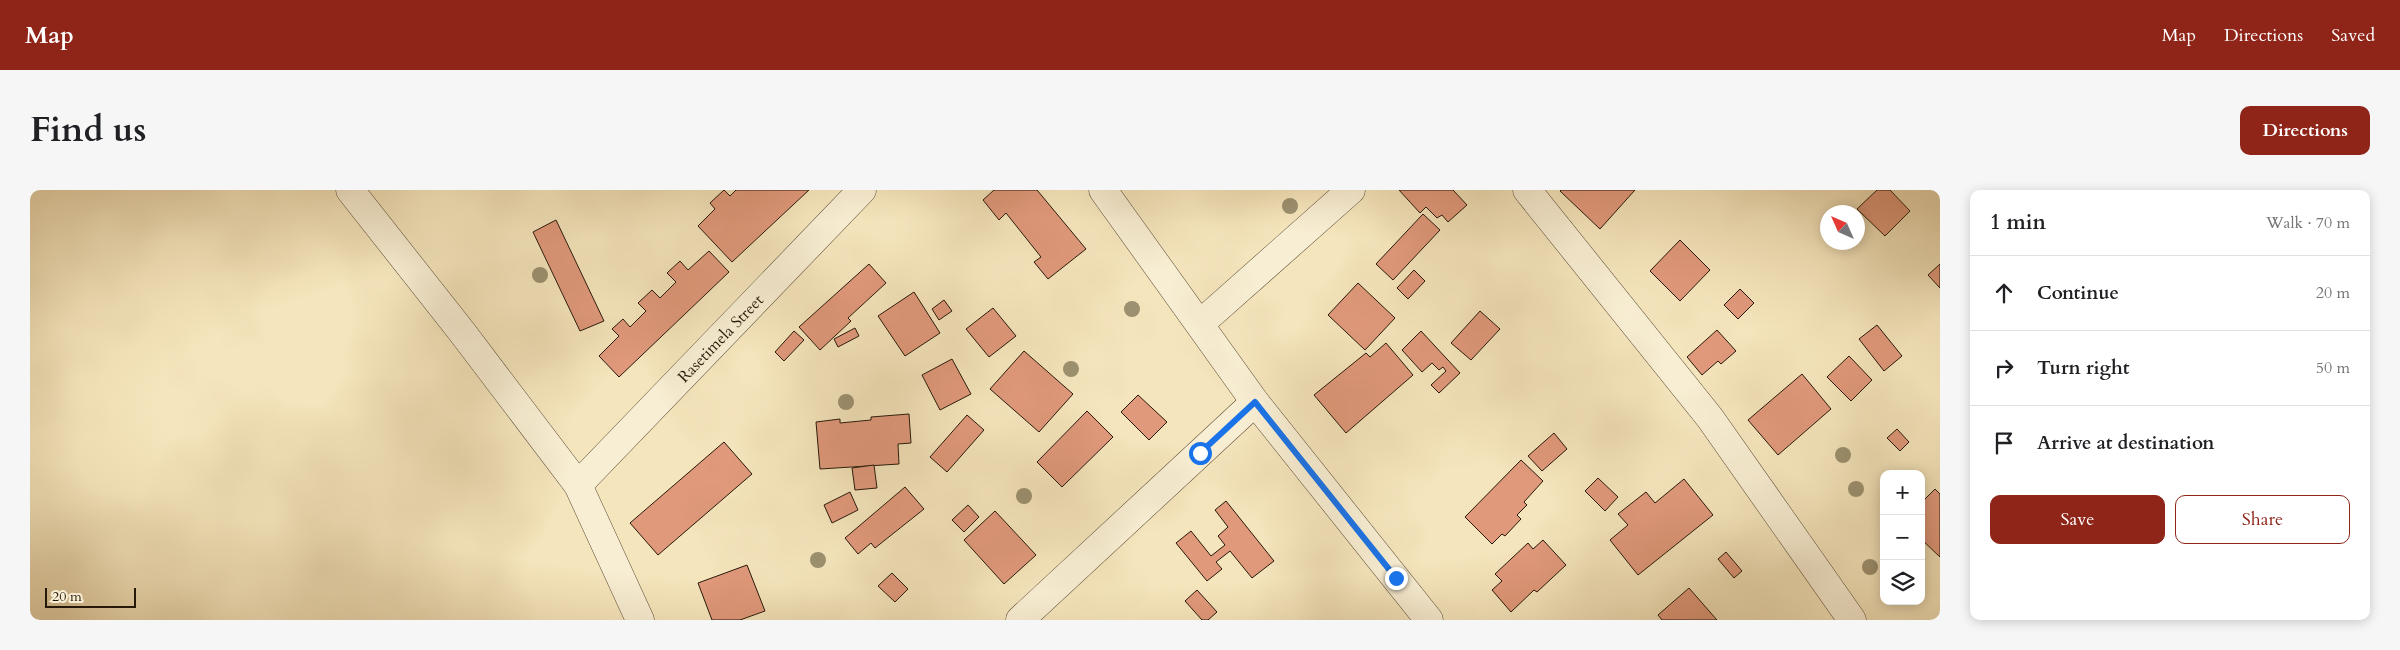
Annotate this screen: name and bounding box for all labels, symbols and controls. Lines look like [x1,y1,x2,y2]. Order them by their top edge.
text: Map [25,19,74,52]
text: Map [2162,23,2196,48]
text: Directions [2224,23,2303,48]
text: Saved [2331,23,2375,48]
text: Find us [30,106,146,154]
button: Directions [2240,106,2370,155]
north arrow [1820,205,1865,250]
text: 1 min [1990,208,2046,237]
text: Walk · 70 m [2266,212,2350,234]
icon: ahead [1990,279,2018,307]
text: Continue [2037,280,2119,306]
text: 20 m [2316,282,2350,304]
street label: Rasetimela Street [673,290,768,388]
icon: right [1990,354,2018,382]
text: Turn right [2037,355,2129,381]
text: 50 m [2316,357,2350,379]
icon: arrive [1990,429,2018,457]
text: Arrive at destination [2037,430,2214,456]
route start [1189,442,1212,465]
map controls [1880,470,1925,605]
button: + [1880,470,1925,515]
button: Save [1990,495,2165,544]
button: Share [2175,495,2350,544]
button: − [1880,515,1925,560]
button: layers [1880,560,1925,605]
route end [1385,567,1408,590]
scale bar [45,585,136,608]
text: 20 m [52,587,82,606]

